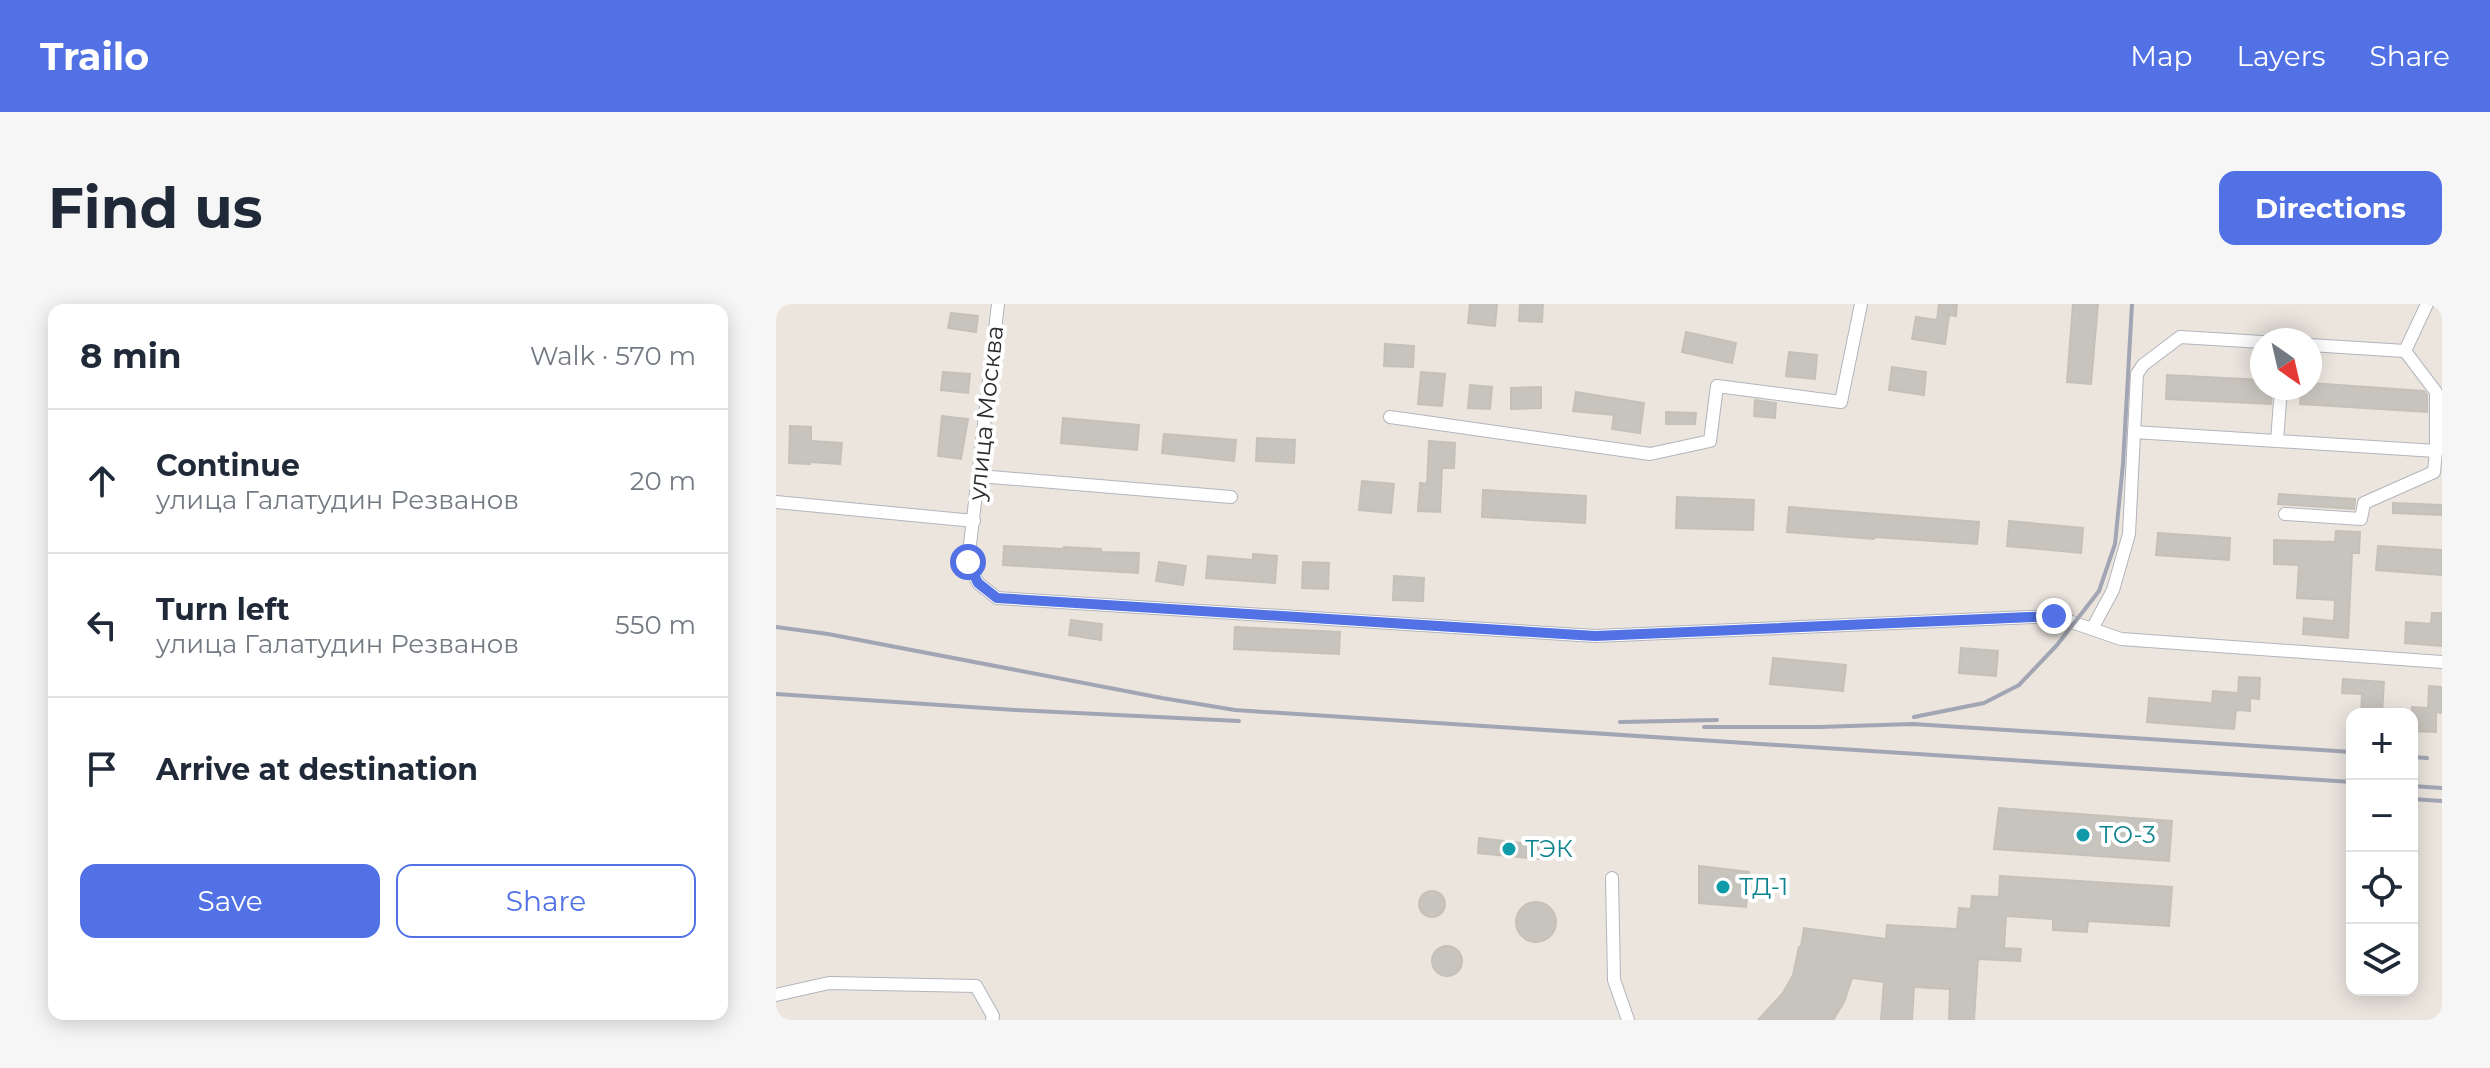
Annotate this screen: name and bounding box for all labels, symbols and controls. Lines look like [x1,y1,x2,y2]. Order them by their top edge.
text: Trailo [40,33,149,80]
text: Map [2130,39,2193,73]
text: Layers [2237,39,2326,73]
text: Share [2370,39,2450,73]
button: Directions [2219,171,2442,245]
text: Find us [48,174,262,242]
street label: улица Москва [962,324,1009,503]
north arrow [2250,328,2322,400]
text: 8 min [80,335,181,377]
text: Walk · 570 m [530,340,696,372]
text: Continue [156,447,300,484]
icon: ahead [80,459,124,503]
text: 20 m [630,465,696,497]
text: улица Галатудин Резванов [156,484,519,516]
route start [950,544,986,580]
text: Turn left [156,591,289,628]
route end [2036,598,2072,634]
icon: left [80,603,124,647]
text: 550 m [615,609,696,641]
text: улица Галатудин Резванов [156,628,519,660]
map controls [2346,708,2418,996]
button: + [2346,708,2418,780]
icon: arrive [80,747,124,791]
text: Arrive at destination [156,751,478,788]
button: − [2346,780,2418,852]
place label: ТО-3 [2099,820,2156,849]
marker: ТО-3 [2074,826,2092,844]
place label: ТЭК [1525,834,1573,863]
marker: ТЭК [1500,840,1518,858]
button: locate [2346,852,2418,924]
button: Save [80,864,380,938]
button: Share [396,864,696,938]
place label: ТД-1 [1739,872,1788,901]
marker: ТД-1 [1714,878,1732,896]
button: layers [2346,924,2418,996]

